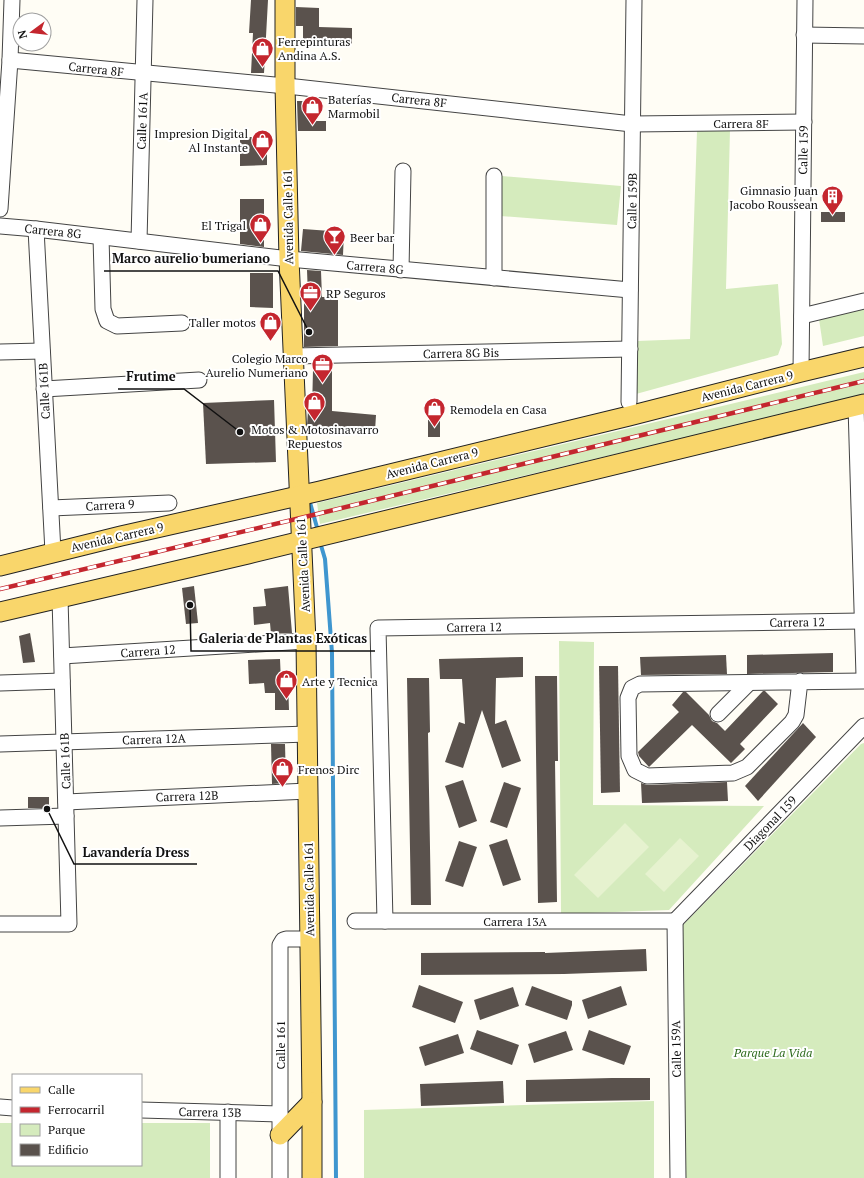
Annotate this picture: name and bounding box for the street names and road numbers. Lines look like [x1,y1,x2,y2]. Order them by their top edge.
street label: Carrera 8F [68,59,124,79]
street label: Carrera 8F [391,90,447,110]
street label: Calle 161A [134,91,151,150]
street label: Carrera 8F [713,116,769,131]
street label: Calle 159 [795,125,811,175]
street label: Avenida Calle 161 [280,169,296,265]
street label: Calle 159B [624,173,640,229]
street label: Carrera 8G [24,221,83,242]
street label: Carrera 8G [346,257,405,277]
street label: Carrera 8G Bis [423,345,499,361]
street label: Calle 161B [35,362,53,420]
street label: Avenida Carrera 9 [699,367,795,405]
street label: Avenida Carrera 9 [384,444,480,482]
street label: Carrera 9 [85,496,135,514]
street label: Avenida Calle 161 [293,517,313,613]
street label: Avenida Carrera 9 [69,519,165,555]
street label: Carrera 12 [769,614,825,630]
street label: Carrera 12 [446,619,502,635]
street label: Carrera 12 [120,642,176,660]
street label: Carrera 12A [122,730,187,748]
street label: Calle 161B [57,732,73,790]
street label: Carrera 12B [155,787,219,805]
street label: Diagonal 159 [740,793,800,853]
street label: Avenida Calle 161 [301,841,317,937]
street label: Carrera 13A [483,914,548,929]
street label: Calle 159A [668,1019,684,1078]
street label: Calle 161 [273,1020,288,1070]
street label: Carrera 13B [178,1104,242,1120]

